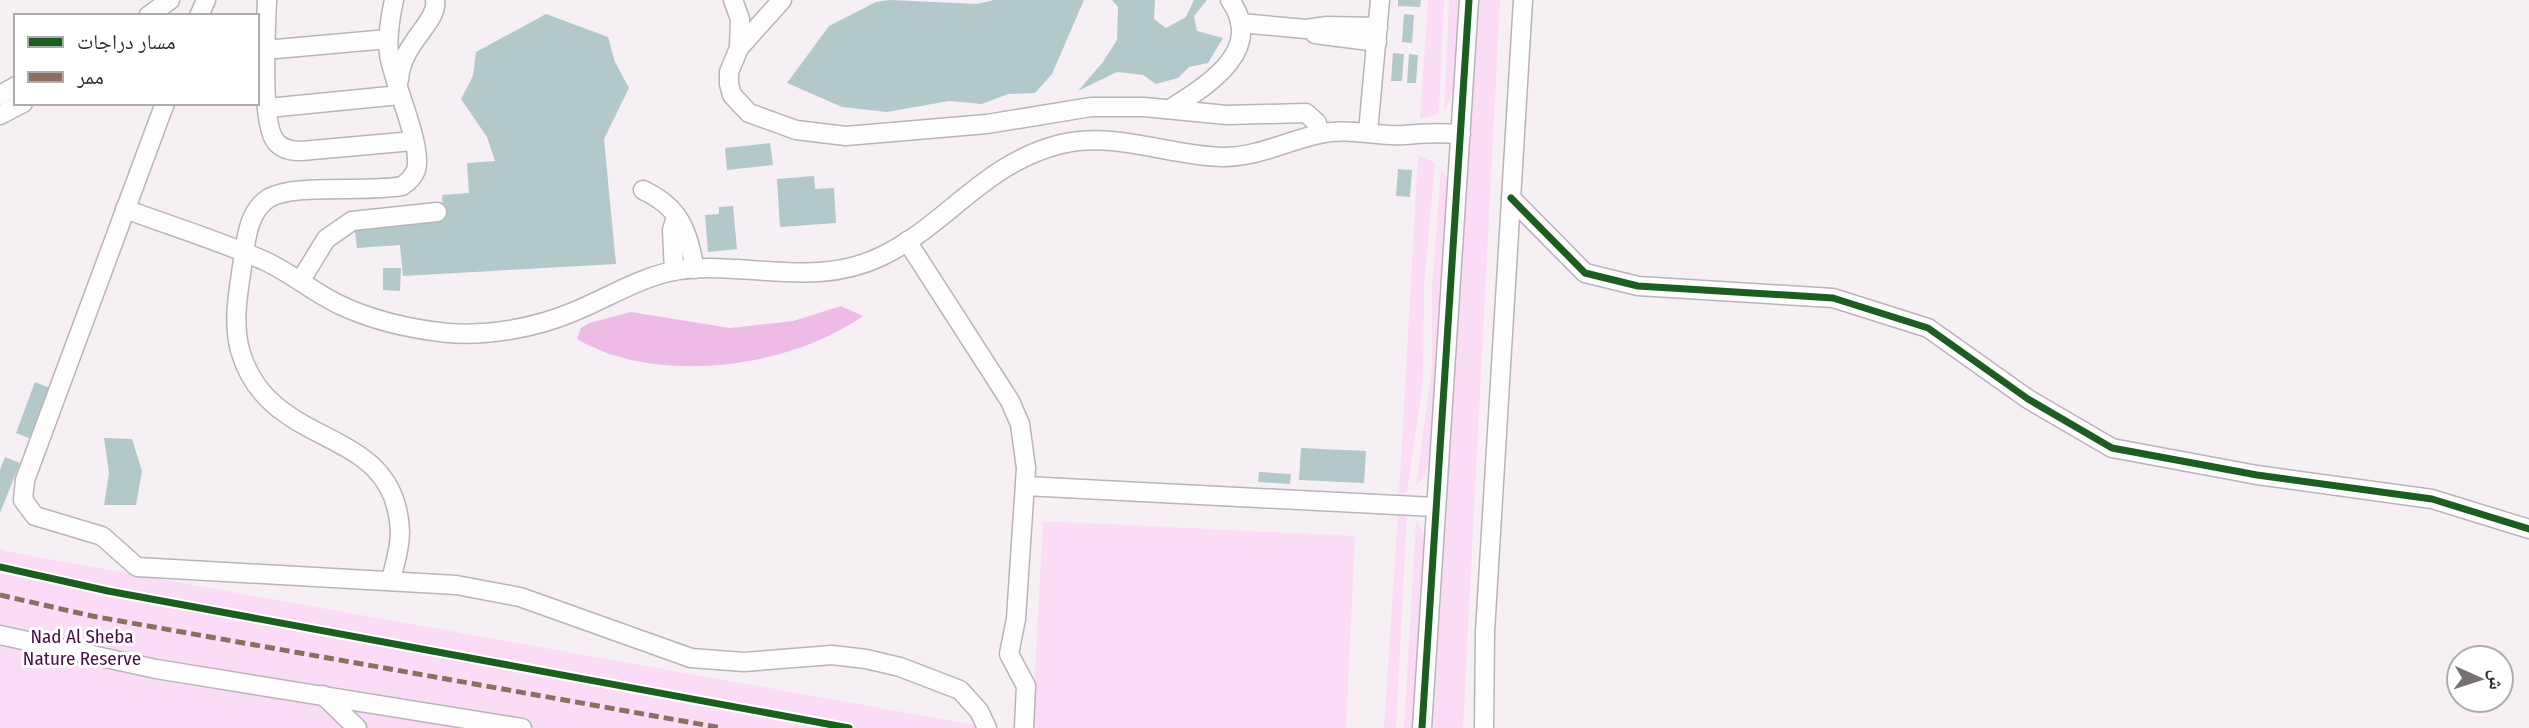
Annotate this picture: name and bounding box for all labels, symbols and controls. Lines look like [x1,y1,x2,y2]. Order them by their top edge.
legend [14,14,259,105]
text: مسار دراجات [77,29,176,55]
text: ممر [76,64,104,90]
park label: Nad Al Sheba Nature Reserve [23,625,141,670]
north arrow [2445,644,2515,714]
text: ش [2484,669,2508,691]

